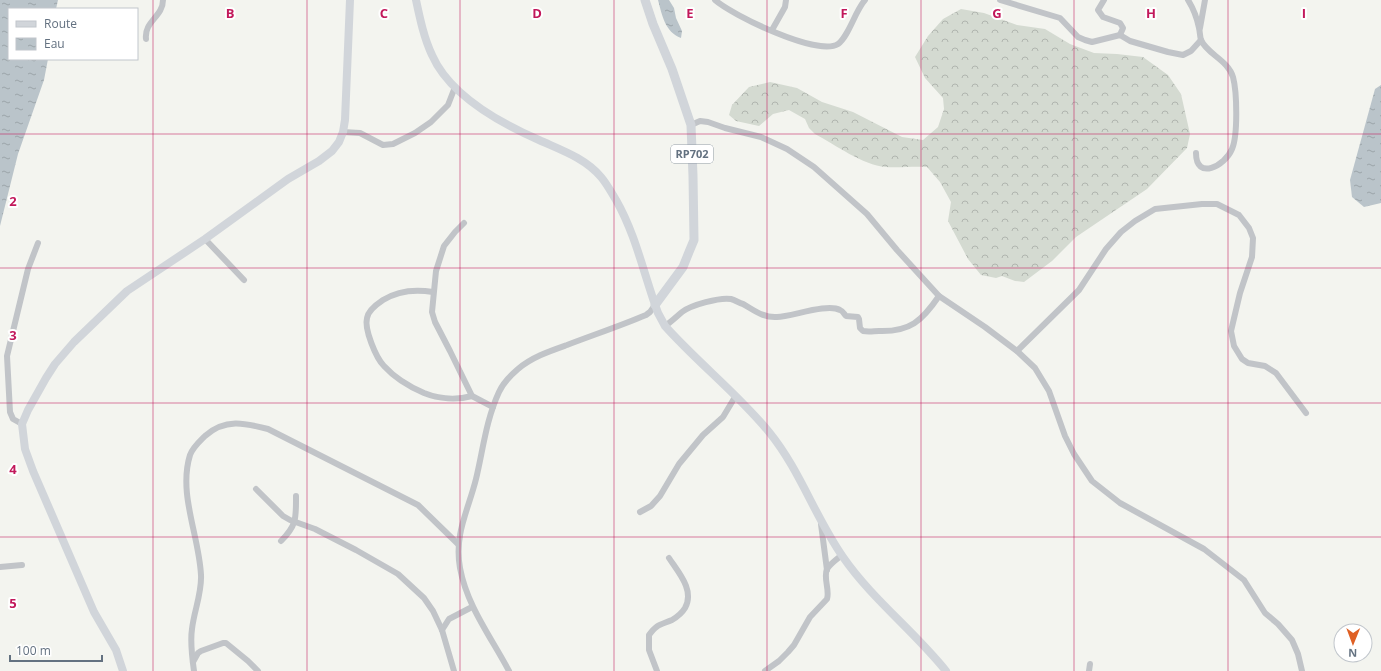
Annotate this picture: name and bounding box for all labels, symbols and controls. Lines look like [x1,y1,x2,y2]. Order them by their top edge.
text: B [226,4,235,22]
text: C [380,4,388,22]
text: D [532,4,542,22]
text: E [686,4,694,22]
text: F [840,4,848,22]
text: G [992,4,1002,22]
text: H [1146,4,1156,22]
text: I [1302,4,1306,22]
legend [8,8,138,60]
text: Route [44,15,77,32]
text: Eau [44,35,65,52]
road number: RP702 [671,145,713,163]
text: 2 [9,192,17,210]
text: 3 [9,326,17,344]
text: 4 [9,460,17,478]
text: 5 [9,594,17,612]
north arrow [1333,623,1373,663]
scale bar [10,637,102,663]
text: 100 m [16,642,51,659]
text: N [1348,646,1357,661]

